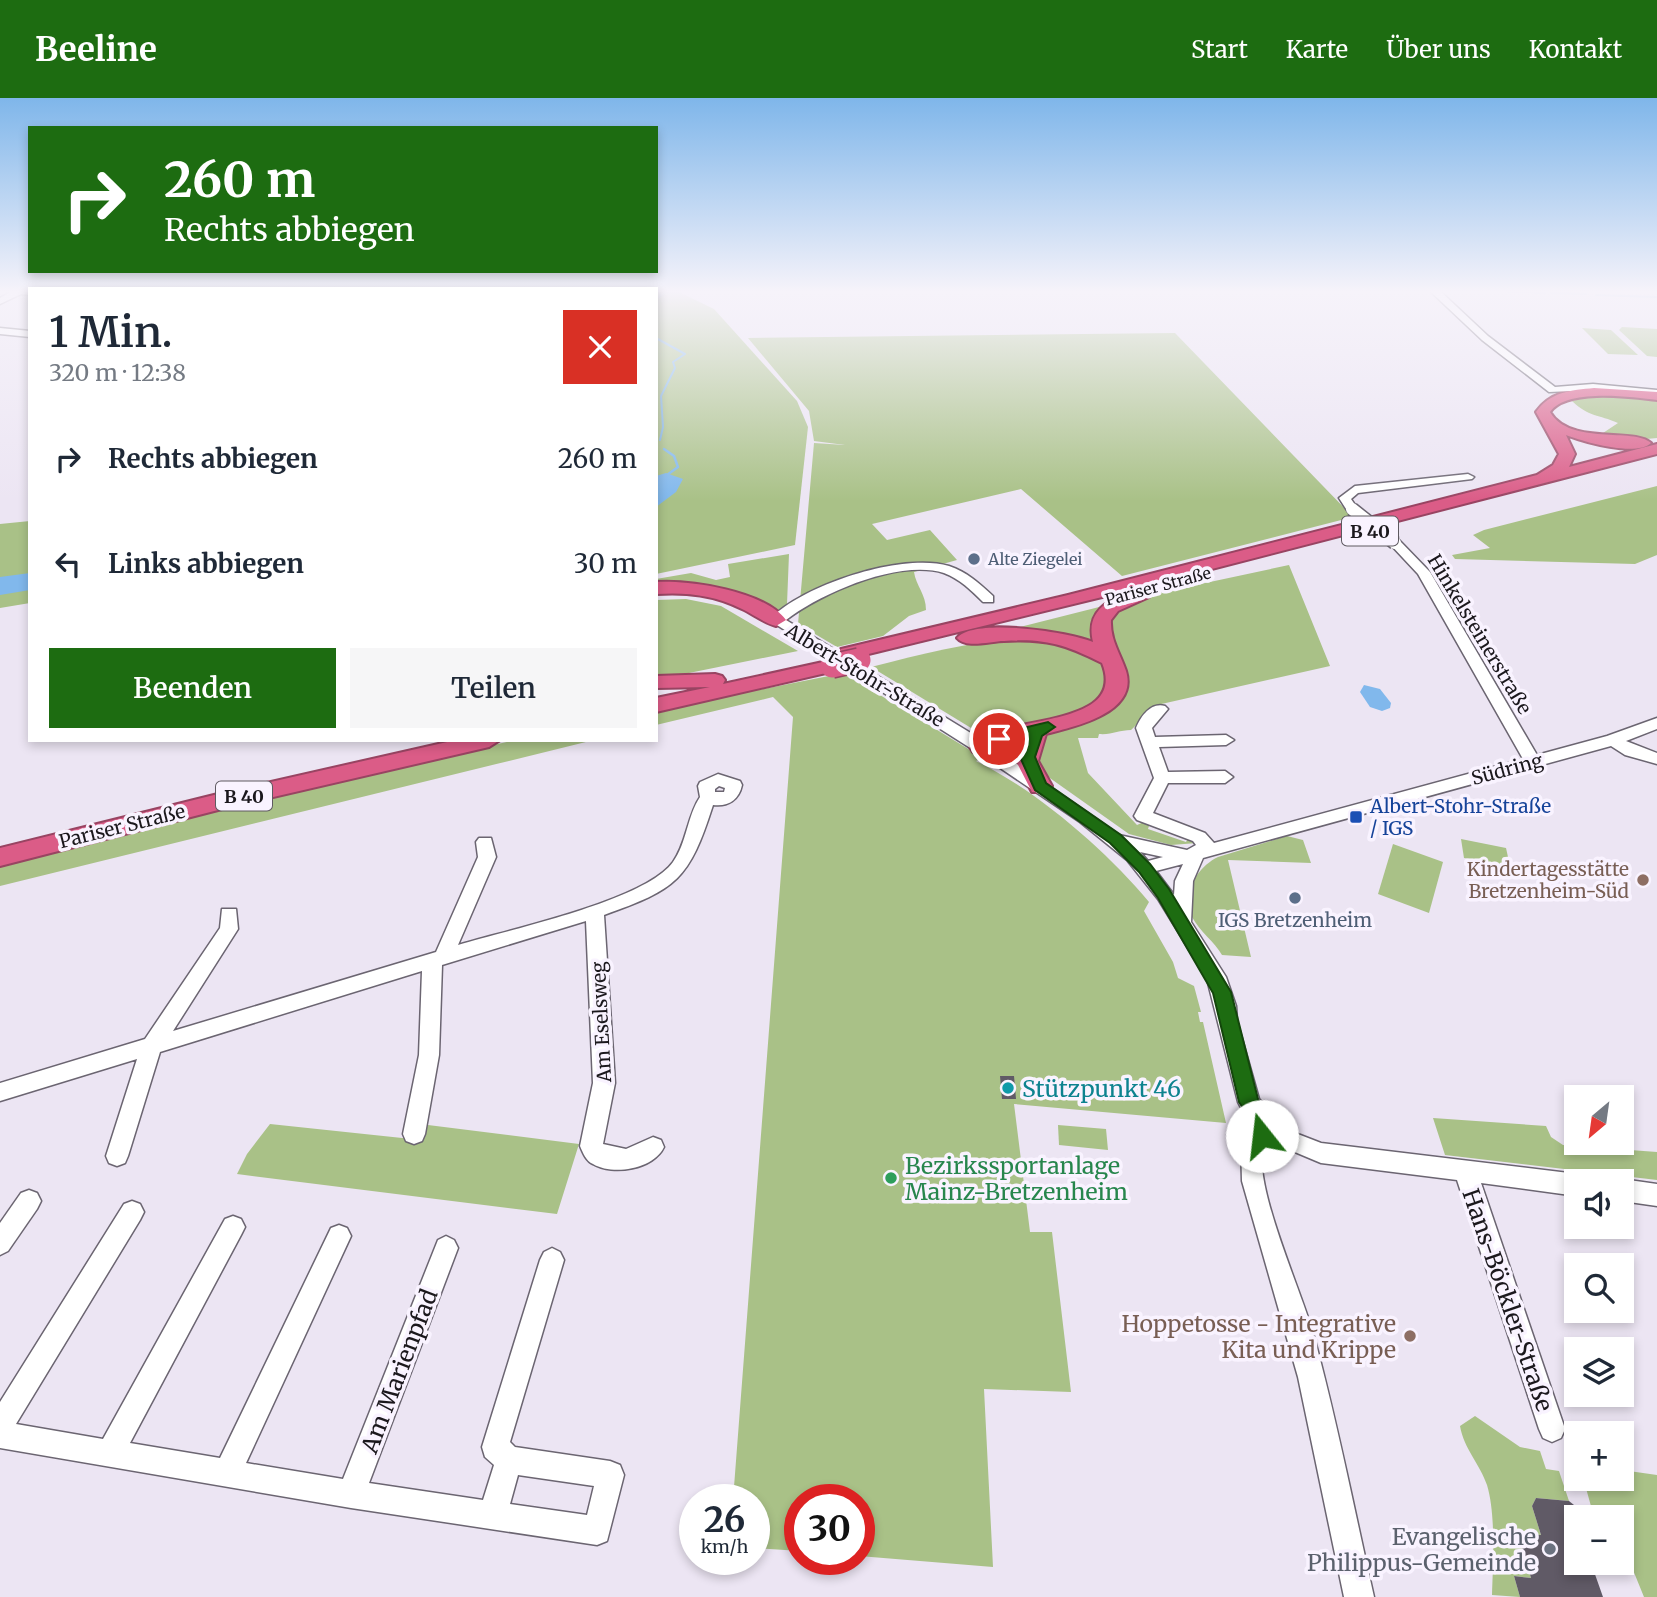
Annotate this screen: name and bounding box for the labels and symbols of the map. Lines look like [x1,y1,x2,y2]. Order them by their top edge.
road number: B 40 [1342,516,1398,545]
place label: Alte Ziegelei [987,549,1082,569]
street label: Hinkelsteinerstraße [1423,550,1537,718]
marker: Alte Ziegelei [966,551,982,567]
street label: Pariser Straße [1103,562,1213,610]
street label: Albert-Stohr-Straße [780,618,949,732]
pin [969,709,1029,769]
street label: Südring [1469,748,1546,790]
road number: B 40 [216,782,272,810]
place label: Albert-Stohr-Straße / IGS [1369,794,1551,840]
street label: Pariser Straße [57,799,188,853]
marker: Albert-Stohr-Straße / IGS [1348,809,1364,825]
place label: Kindertagesstätte Bretzenheim-Süd [1467,857,1629,903]
marker: Kindertagesstätte Bretzenheim-Süd [1635,872,1651,888]
marker: IGS Bretzenheim [1287,890,1303,906]
place label: IGS Bretzenheim [1218,908,1372,932]
street label: Am Eselsweg [586,960,616,1084]
place label: Stützpunkt 46 [1022,1074,1181,1103]
marker: Stützpunkt 46 [1000,1080,1016,1096]
north arrow [1564,1085,1634,1155]
position arrow [1225,1099,1299,1173]
place label: Bezirkssportanlage Mainz-Bretzenheim [905,1151,1128,1206]
marker: Bezirkssportanlage Mainz-Bretzenheim [883,1170,899,1186]
street label: Hans-Böckler-Straße [1456,1185,1560,1415]
street label: Am Marienpfad [354,1285,444,1458]
place label: Hoppetosse - Integrative Kita und Krippe [1121,1309,1396,1364]
marker: Hoppetosse - Integrative Kita und Krippe [1402,1328,1418,1344]
speed limit sign: 30 [784,1484,875,1575]
place label: Evangelische Philippus-Gemeinde [1307,1522,1536,1577]
marker: Evangelische Philippus-Gemeinde [1542,1541,1558,1557]

